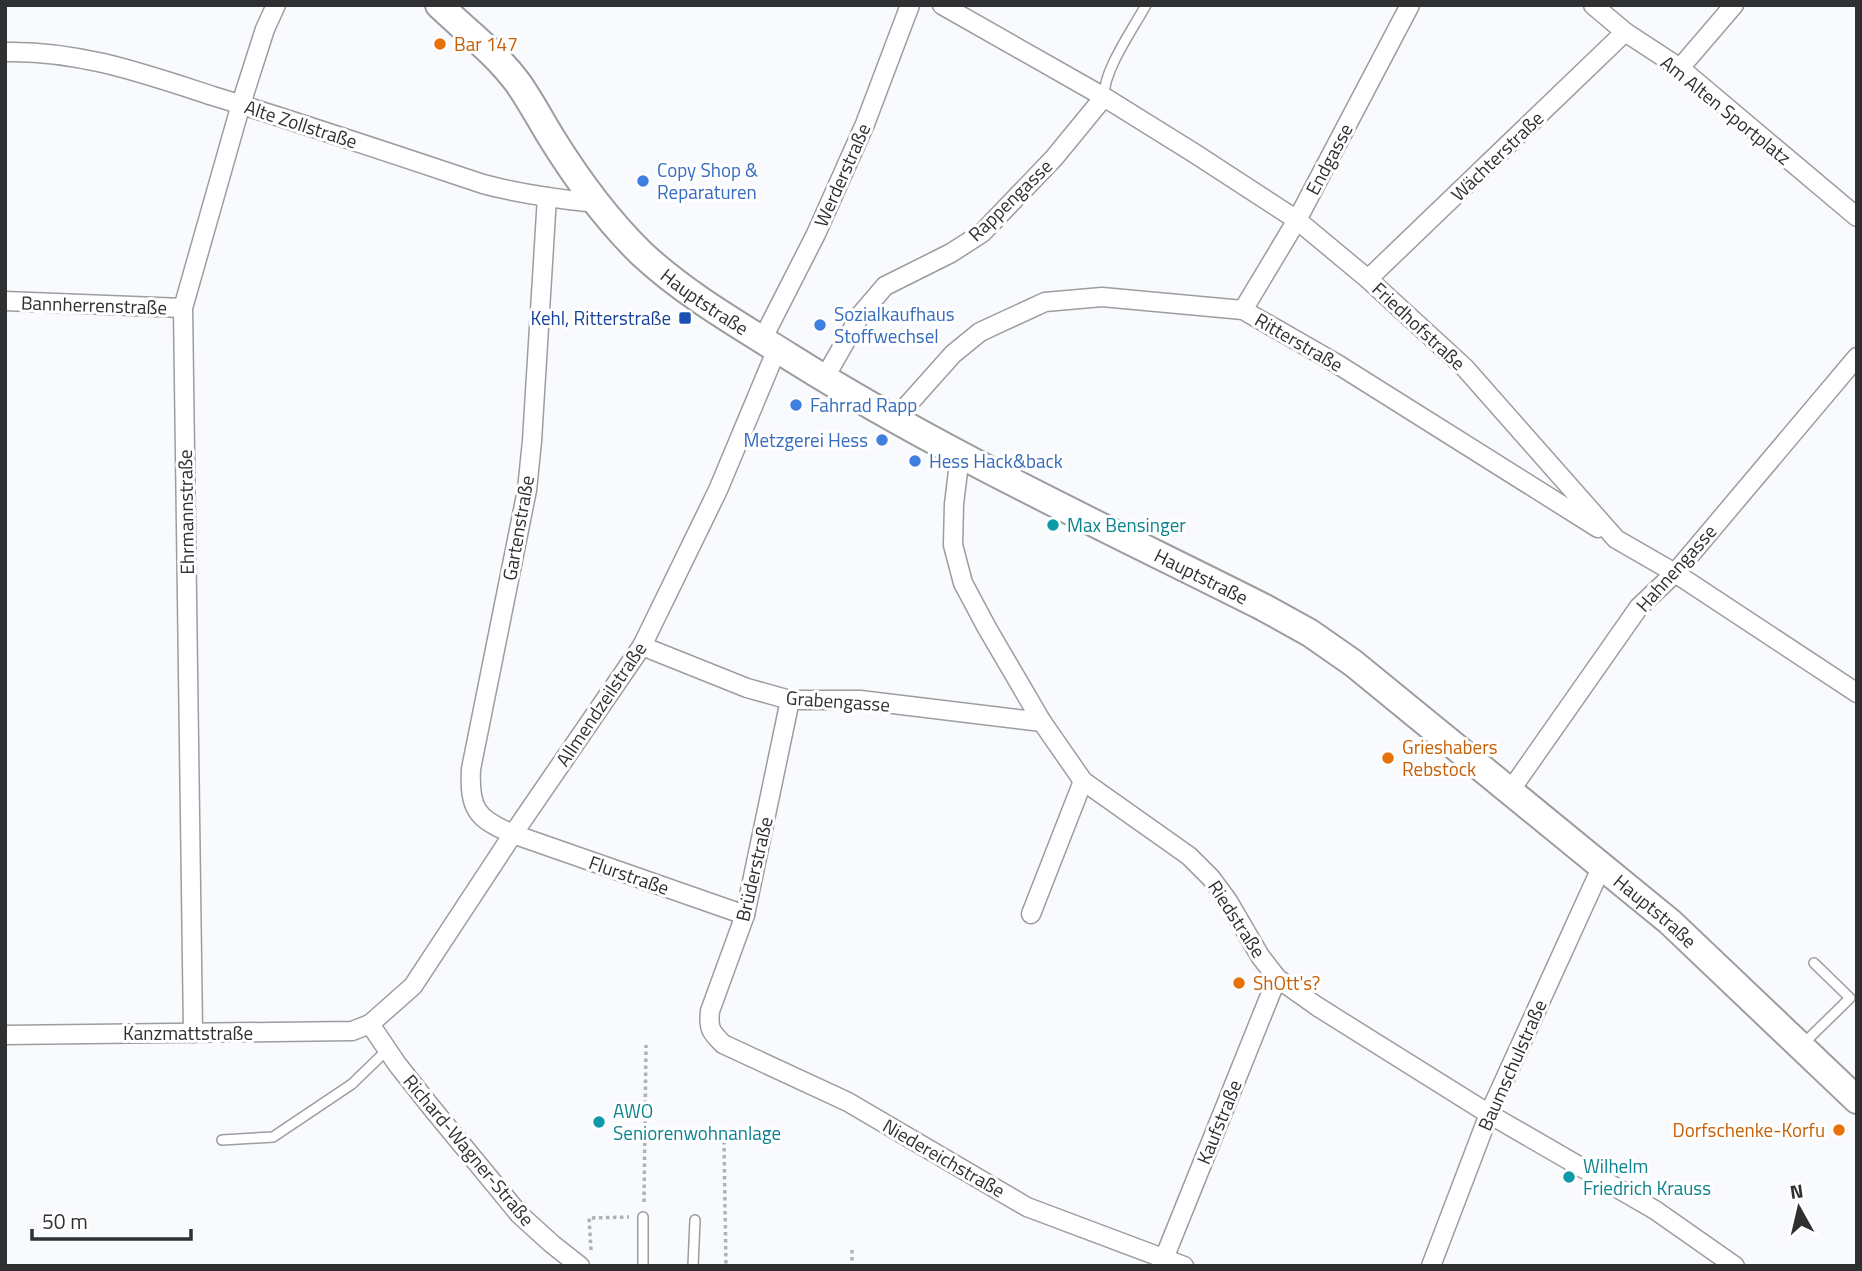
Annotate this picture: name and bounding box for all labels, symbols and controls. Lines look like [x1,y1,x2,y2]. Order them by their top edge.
place label: Bar 147 [454,29,518,58]
marker: Bar 147 [432,36,448,52]
street label: Am Alten Sportplatz [1655,48,1798,171]
street label: Alte Zollstraße [241,92,361,155]
street label: Wächterstraße [1444,104,1550,208]
street label: Werderstraße [806,118,877,231]
street label: Endgasse [1298,118,1360,200]
street label: Rappengasse [961,152,1058,247]
place label: Copy Shop & Reparaturen [657,155,758,206]
marker: Copy Shop & Reparaturen [635,173,651,189]
street label: Hauptstraße [655,261,755,342]
street label: Friedhofstraße [1366,275,1473,377]
street label: Bannherrenstraße [20,287,168,322]
place label: Sozialkaufhaus Stoffwechsel [834,299,955,350]
place label: Kehl, Ritterstraße [530,303,671,332]
street label: Ritterstraße [1250,305,1349,378]
marker: Kehl, Ritterstraße [677,310,693,326]
marker: Sozialkaufhaus Stoffwechsel [812,317,828,333]
place label: Fahrrad Rapp [810,390,917,419]
marker: Fahrrad Rapp [788,397,804,413]
place label: Metzgerei Hess [744,425,868,454]
marker: Metzgerei Hess [874,432,890,448]
place label: Hess Hack&back [929,446,1063,475]
street label: Ehrmannstraße [170,449,201,575]
marker: Hess Hack&back [907,453,923,469]
street label: Gartenstraße [494,473,541,583]
place label: Max Bensinger [1067,510,1186,539]
marker: Max Bensinger [1045,517,1061,533]
street label: Hahnengasse [1628,517,1723,618]
street label: Hauptstraße [1150,540,1253,611]
street label: Allmendzeilstraße [548,636,653,772]
street label: Grabengasse [785,682,891,719]
place label: Grieshabers Rebstock [1402,732,1498,783]
marker: Grieshabers Rebstock [1380,750,1396,766]
street label: Brüderstraße [727,814,780,924]
street label: Flurstraße [585,847,673,902]
street label: Hauptstraße [1608,867,1704,954]
street label: Riedstraße [1201,874,1273,963]
place label: ShOtt's? [1253,968,1320,997]
marker: ShOtt's? [1231,975,1247,991]
street label: Baumschulstraße [1470,994,1553,1135]
street label: Kanzmattstraße [123,1018,253,1047]
street label: Richard-Wagner-Straße [397,1067,542,1232]
street label: Kaufstraße [1188,1075,1249,1168]
place label: AWO Seniorenwohnanlage [613,1096,781,1147]
street label: Niedereichstraße [878,1111,1011,1204]
marker: AWO Seniorenwohnanlage [591,1114,607,1130]
place label: Dorfschenke-Korfu [1672,1115,1825,1144]
marker: Dorfschenke-Korfu [1831,1122,1847,1138]
place label: Wilhelm Friedrich Krauss [1583,1151,1711,1202]
marker: Wilhelm Friedrich Krauss [1561,1169,1577,1185]
north arrow [1764,1173,1834,1243]
text: N [1788,1175,1805,1206]
scale bar [32,1198,191,1242]
text: 50 m [42,1205,88,1237]

